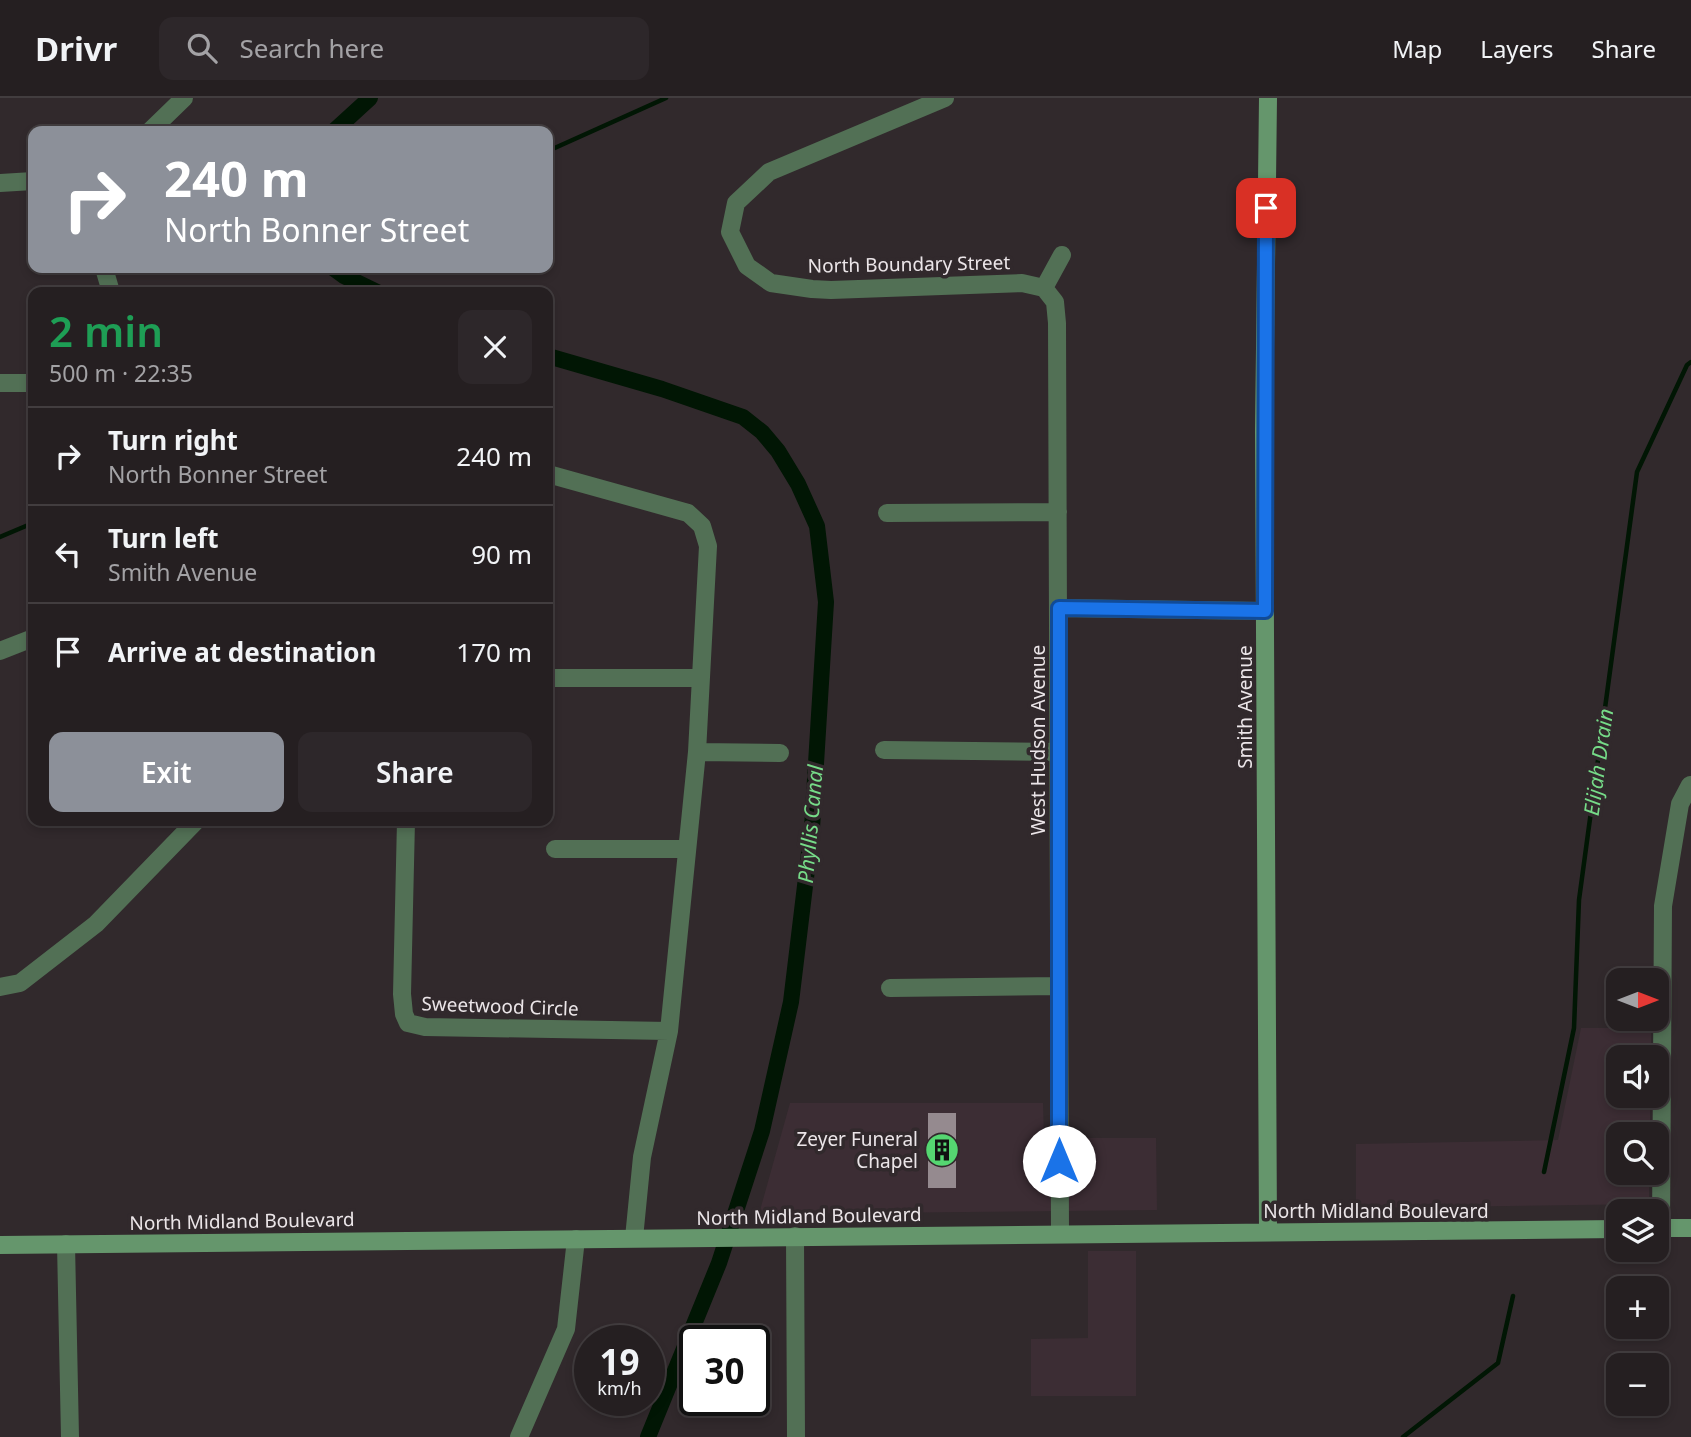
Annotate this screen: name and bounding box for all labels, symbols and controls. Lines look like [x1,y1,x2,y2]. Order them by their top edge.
search box [159,17,649,80]
text: Drivr [35,26,117,71]
icon: search [183,29,221,67]
text: Search here [239,30,384,66]
text: Map [1392,32,1442,65]
text: Layers [1480,32,1554,65]
text: Share [1592,32,1656,65]
text: 240 m [164,145,309,211]
icon: right [49,154,140,245]
pin [1236,178,1296,238]
icon: arrive [1247,189,1285,227]
text: North Bonner Street [164,208,469,251]
street label: North Boundary Street [808,249,1011,279]
text: 2 min [49,302,163,359]
button: close [458,310,532,384]
text: 500 m · 22:35 [49,357,193,389]
text: Turn right [108,422,238,458]
icon: right [49,437,87,475]
text: 240 m [456,438,532,474]
text: North Bonner Street [108,458,327,490]
text: Turn left [108,520,219,556]
icon: left [49,535,87,573]
text: 90 m [471,536,532,572]
text: Smith Avenue [108,556,257,588]
icon: arrive [49,633,87,671]
text: Arrive at destination [108,634,377,670]
text: 170 m [456,634,532,670]
street label: West Hudson Avenue [1025,645,1051,835]
street label: Smith Avenue [1232,645,1258,769]
water label: Elijah Drain [1577,707,1619,817]
button: Exit [49,732,284,812]
button: Share [298,732,532,812]
water label: Phyllis Canal [791,763,829,884]
north arrow [1606,968,1670,1031]
map controls [1606,968,1669,1416]
street label: Sweetwood Circle [421,990,579,1022]
button: sound [1606,1045,1669,1108]
button: search [1606,1122,1669,1185]
position arrow [1022,1124,1096,1198]
place label: Zeyer Funeral Chapel [797,1126,918,1174]
building icon: Zeyer Funeral Chapel [923,1131,961,1169]
street label: North Midland Boulevard [1263,1198,1489,1224]
button: layers [1606,1199,1669,1262]
street label: North Midland Boulevard [696,1201,922,1231]
street label: North Midland Boulevard [129,1206,355,1236]
button: + [1606,1276,1669,1339]
speed limit sign: 30 [679,1325,770,1416]
text: 19 [599,1338,640,1385]
button: − [1606,1353,1669,1416]
text: km/h [597,1376,642,1400]

